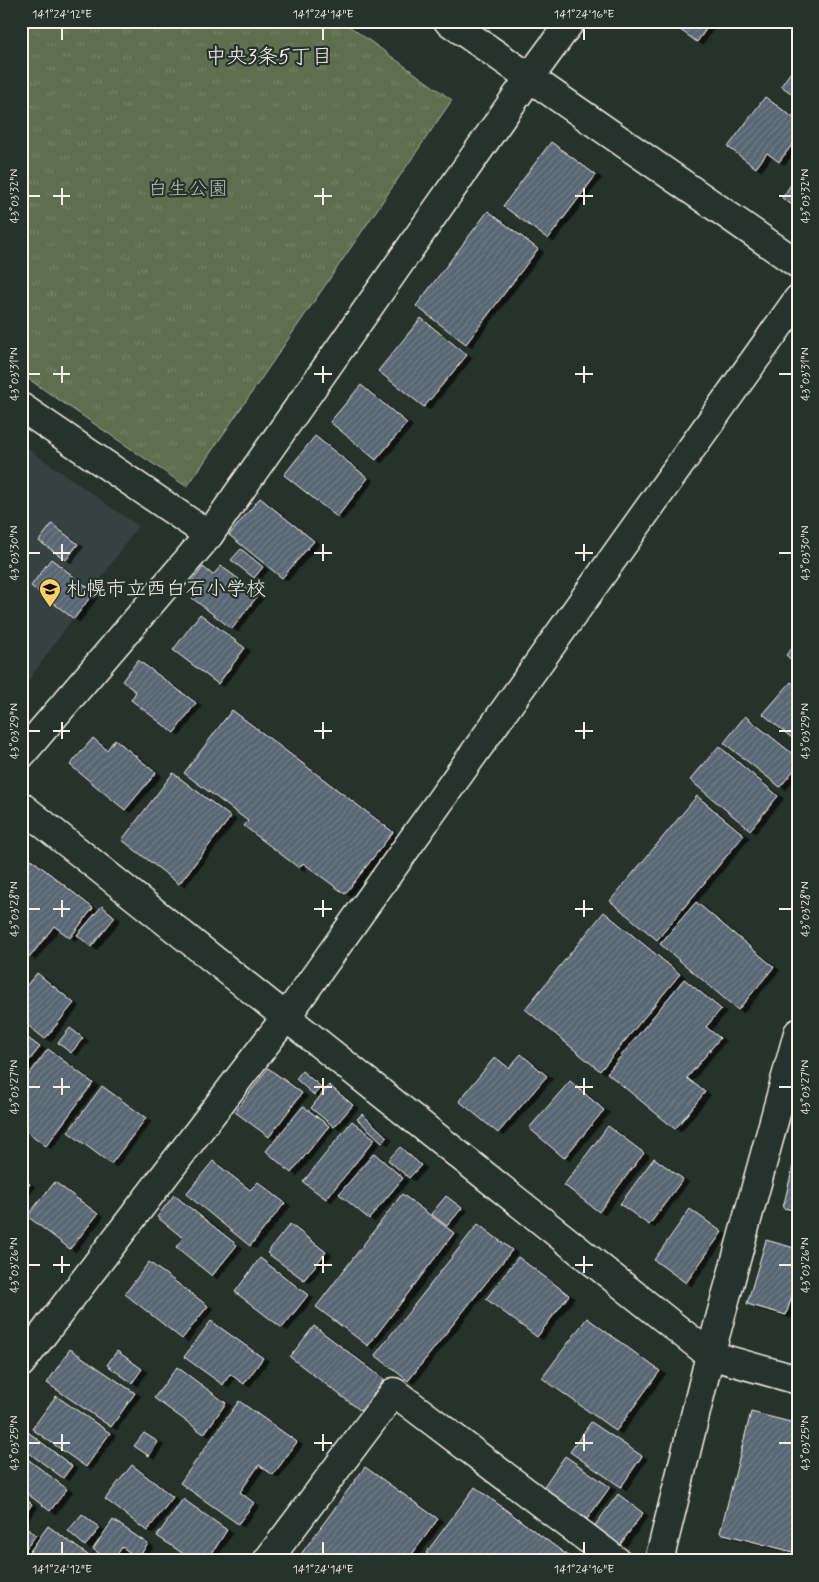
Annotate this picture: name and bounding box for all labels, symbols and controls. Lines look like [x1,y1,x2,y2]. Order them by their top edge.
text: 141°24'12"E [32,7,92,23]
text: 141°24'14"E [292,7,354,23]
text: 141°24'16"E [554,7,614,23]
district label: 中央3条5丁目 [205,43,333,71]
text: 43°03'32"N [7,169,23,223]
text: 43°03'32"N [798,169,814,223]
park label: 白生公園 [148,176,228,203]
text: 43°03'31"N [7,347,23,401]
text: 43°03'31"N [798,347,814,401]
text: 43°03'30"N [7,525,23,581]
text: 43°03'30"N [798,525,814,581]
place label: 札幌市立西白石小学校 [66,576,266,603]
school or university icon: 札幌市立西白石小学校 [38,577,62,608]
text: 43°03'29"N [7,703,23,759]
text: 43°03'29"N [798,703,814,759]
text: 43°03'28"N [7,881,23,937]
text: 43°03'28"N [798,881,814,937]
text: 43°03'27"N [7,1060,23,1114]
text: 43°03'27"N [798,1060,814,1114]
text: 43°03'26"N [7,1237,23,1293]
text: 43°03'26"N [798,1237,814,1293]
text: 43°03'25"N [7,1415,23,1471]
text: 43°03'25"N [798,1415,814,1471]
text: 141°24'12"E [32,1562,92,1578]
text: 141°24'14"E [292,1562,354,1578]
text: 141°24'16"E [554,1562,614,1578]

